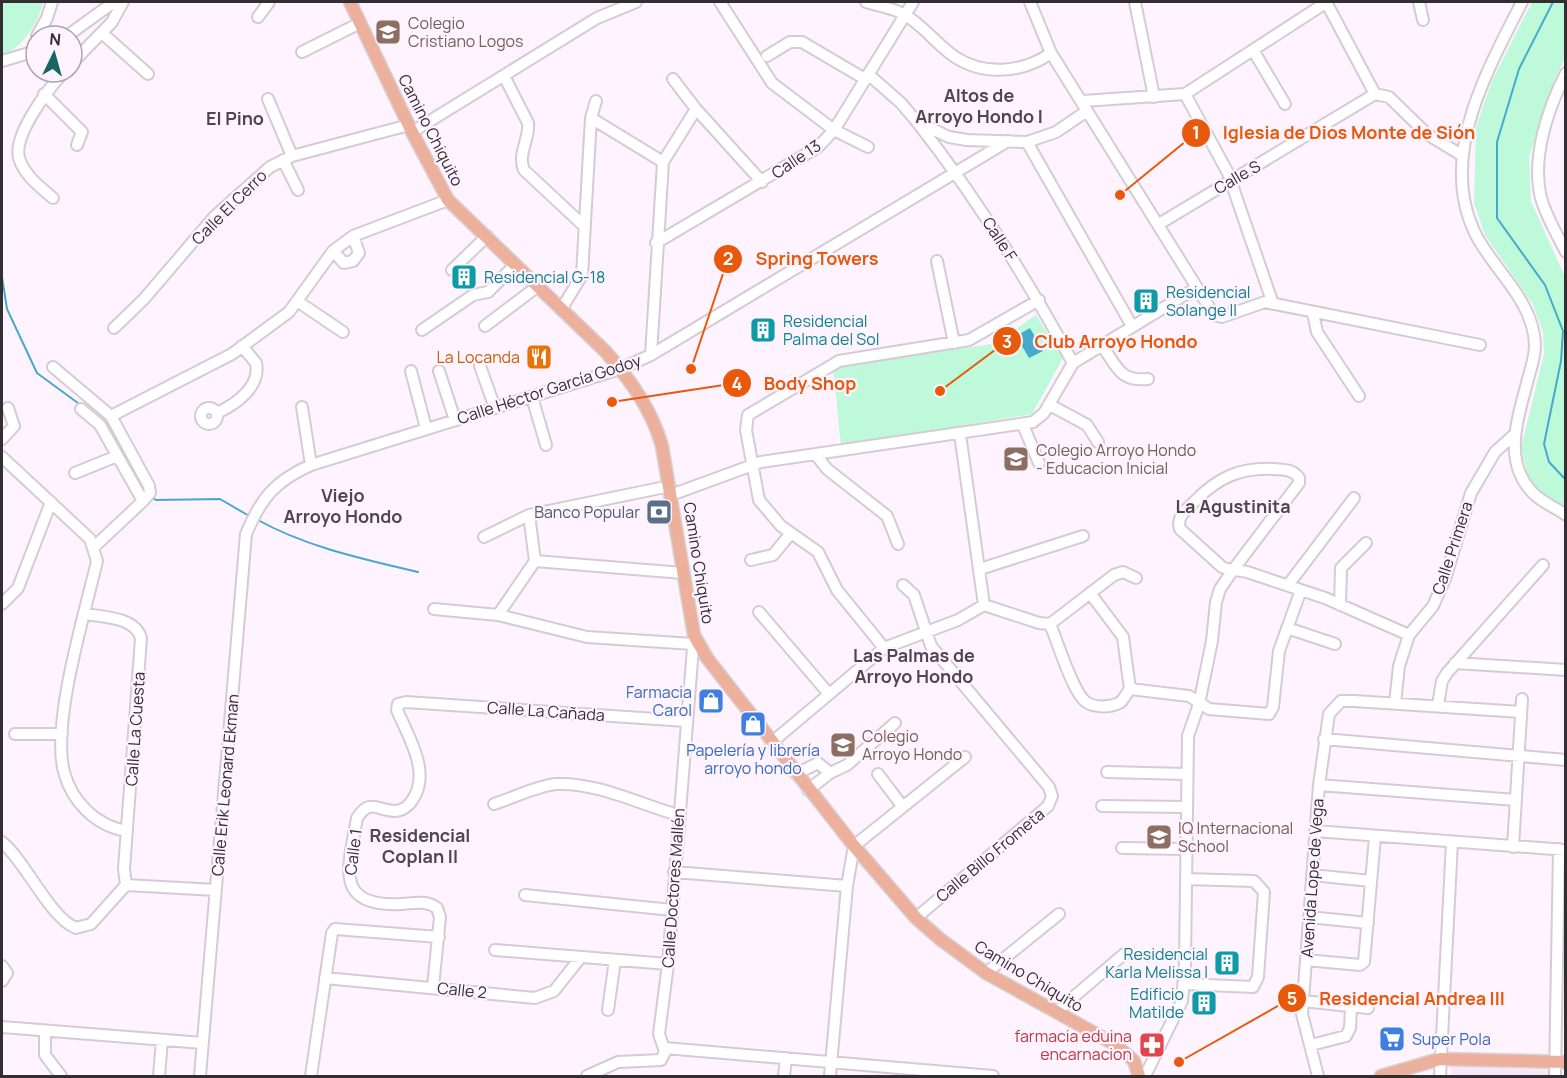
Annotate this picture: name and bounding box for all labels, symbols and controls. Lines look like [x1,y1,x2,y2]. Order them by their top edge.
place label: Colegio Cristiano Logos [408,12,523,52]
school or university icon: Colegio Cristiano Logos [373,17,403,47]
north arrow [24,24,84,84]
text: N [49,28,62,51]
street label: Camino Chiquito [393,70,469,190]
district label: Altos de Arroyo Hondo I [915,83,1043,128]
district label: El Pino [206,106,264,130]
callout: Iglesia de Dios Monte de Sión [1181,115,1487,151]
text: 1 [1192,120,1200,144]
text: Iglesia de Dios Monte de Sión [1223,120,1475,144]
street label: Calle 13 [767,134,825,184]
street label: Calle S [1210,155,1264,199]
street label: Calle El Cerro [187,165,271,249]
street label: Calle F [978,213,1022,265]
callout: Spring Towers [713,241,890,277]
text: 2 [723,246,733,270]
text: Spring Towers [756,246,879,270]
building icon: Residencial G-18 [449,262,479,292]
place label: Residencial G-18 [484,266,605,288]
place label: Residencial Solange II [1166,281,1251,321]
building icon: Residencial Solange II [1131,286,1161,316]
place label: Residencial Palma del Sol [783,310,879,350]
building icon: Residencial Palma del Sol [748,315,778,345]
callout: Club Arroyo Hondo [992,323,1209,359]
text: 3 [1002,329,1012,353]
text: Club Arroyo Hondo [1034,329,1198,353]
restaurant icon: La Locanda [524,342,554,372]
place label: La Locanda [437,346,520,368]
street label: Calle Héctor García Godoy [454,349,644,429]
callout: Body Shop [722,365,868,401]
text: 4 [732,371,743,395]
text: Body Shop [764,371,856,395]
place label: Colegio Arroyo Hondo - Educacion Inicial [1036,439,1196,479]
school or university icon: Colegio Arroyo Hondo - Educacion Inicial [1001,444,1031,474]
district label: Viejo Arroyo Hondo [284,483,402,528]
district label: La Agustinita [1175,494,1291,518]
bank icon: Banco Popular [644,497,674,527]
street label: Calle Primera [1427,499,1477,597]
place label: Banco Popular [534,501,640,523]
street label: Camino Chiquito [679,501,719,625]
district label: Las Palmas de Arroyo Hondo [853,643,975,688]
street label: Calle La Cuesta [120,671,150,787]
place label: Farmacia Carol [626,681,692,721]
shop icon: Farmacia Carol [696,686,726,716]
street label: Calle Erik Leonard Ekman [206,693,244,877]
street label: Calle La Cañada [487,696,605,726]
shop icon: Papelería y librería arroyo hondo [738,709,768,739]
place label: Colegio Arroyo Hondo [862,725,962,765]
school or university icon: Colegio Arroyo Hondo [828,730,858,760]
place label: Papelería y librería arroyo hondo [686,739,820,779]
street label: Avenida Lope de Vega [1295,798,1329,958]
street label: Calle Billo Frometa [931,803,1049,907]
street label: Calle Doctores Mallén [656,807,690,969]
place label: IQ Internacional School [1178,817,1293,857]
school or university icon: IQ Internacional School [1144,822,1174,852]
district label: Residencial Coplan II [370,823,470,868]
street label: Calle 1 [339,828,367,876]
street label: Camino Chiquito [971,935,1087,1017]
place label: Residencial Karla Melissa I [1105,943,1208,983]
building icon: Residencial Karla Melissa I [1212,948,1242,978]
street label: Calle 2 [436,976,488,1004]
callout: Residencial Andrea III [1277,980,1517,1016]
place label: Edificio Matilde [1129,983,1184,1023]
text: 5 [1287,986,1297,1010]
text: Residencial Andrea III [1319,986,1505,1010]
building icon: Edificio Matilde [1189,988,1219,1018]
supermarket icon: Super Pola [1377,1024,1407,1054]
place label: farmacia eduina encarnacion [1015,1025,1132,1065]
place label: Super Pola [1412,1028,1491,1050]
pharmacy icon: farmacia eduina encarnacion [1137,1030,1167,1060]

